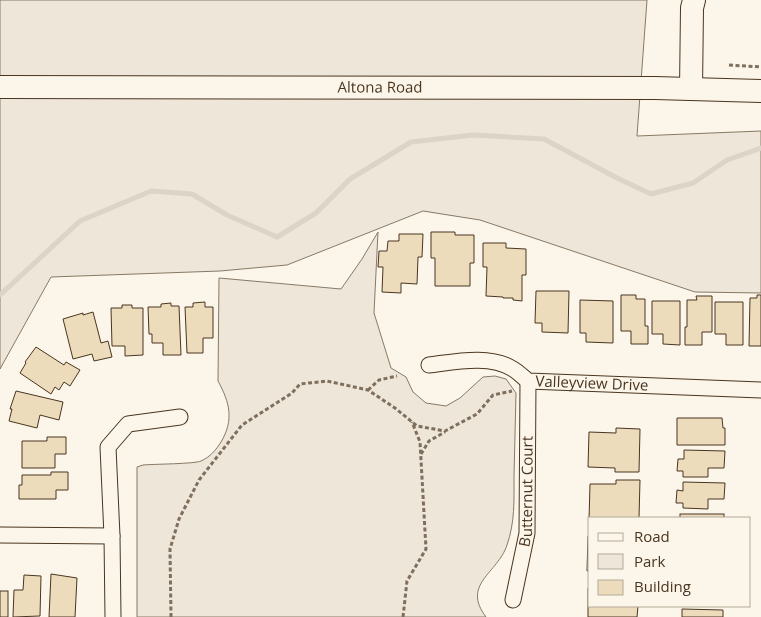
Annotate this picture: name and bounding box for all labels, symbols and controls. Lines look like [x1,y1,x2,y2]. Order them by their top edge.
street label: Altona Road [338,77,423,97]
street label: Valleyview Drive [535,370,649,395]
street label: Butternut Court [513,436,537,549]
legend [588,517,751,607]
text: Road [634,526,670,546]
text: Park [634,551,665,571]
text: Building [634,576,691,596]

